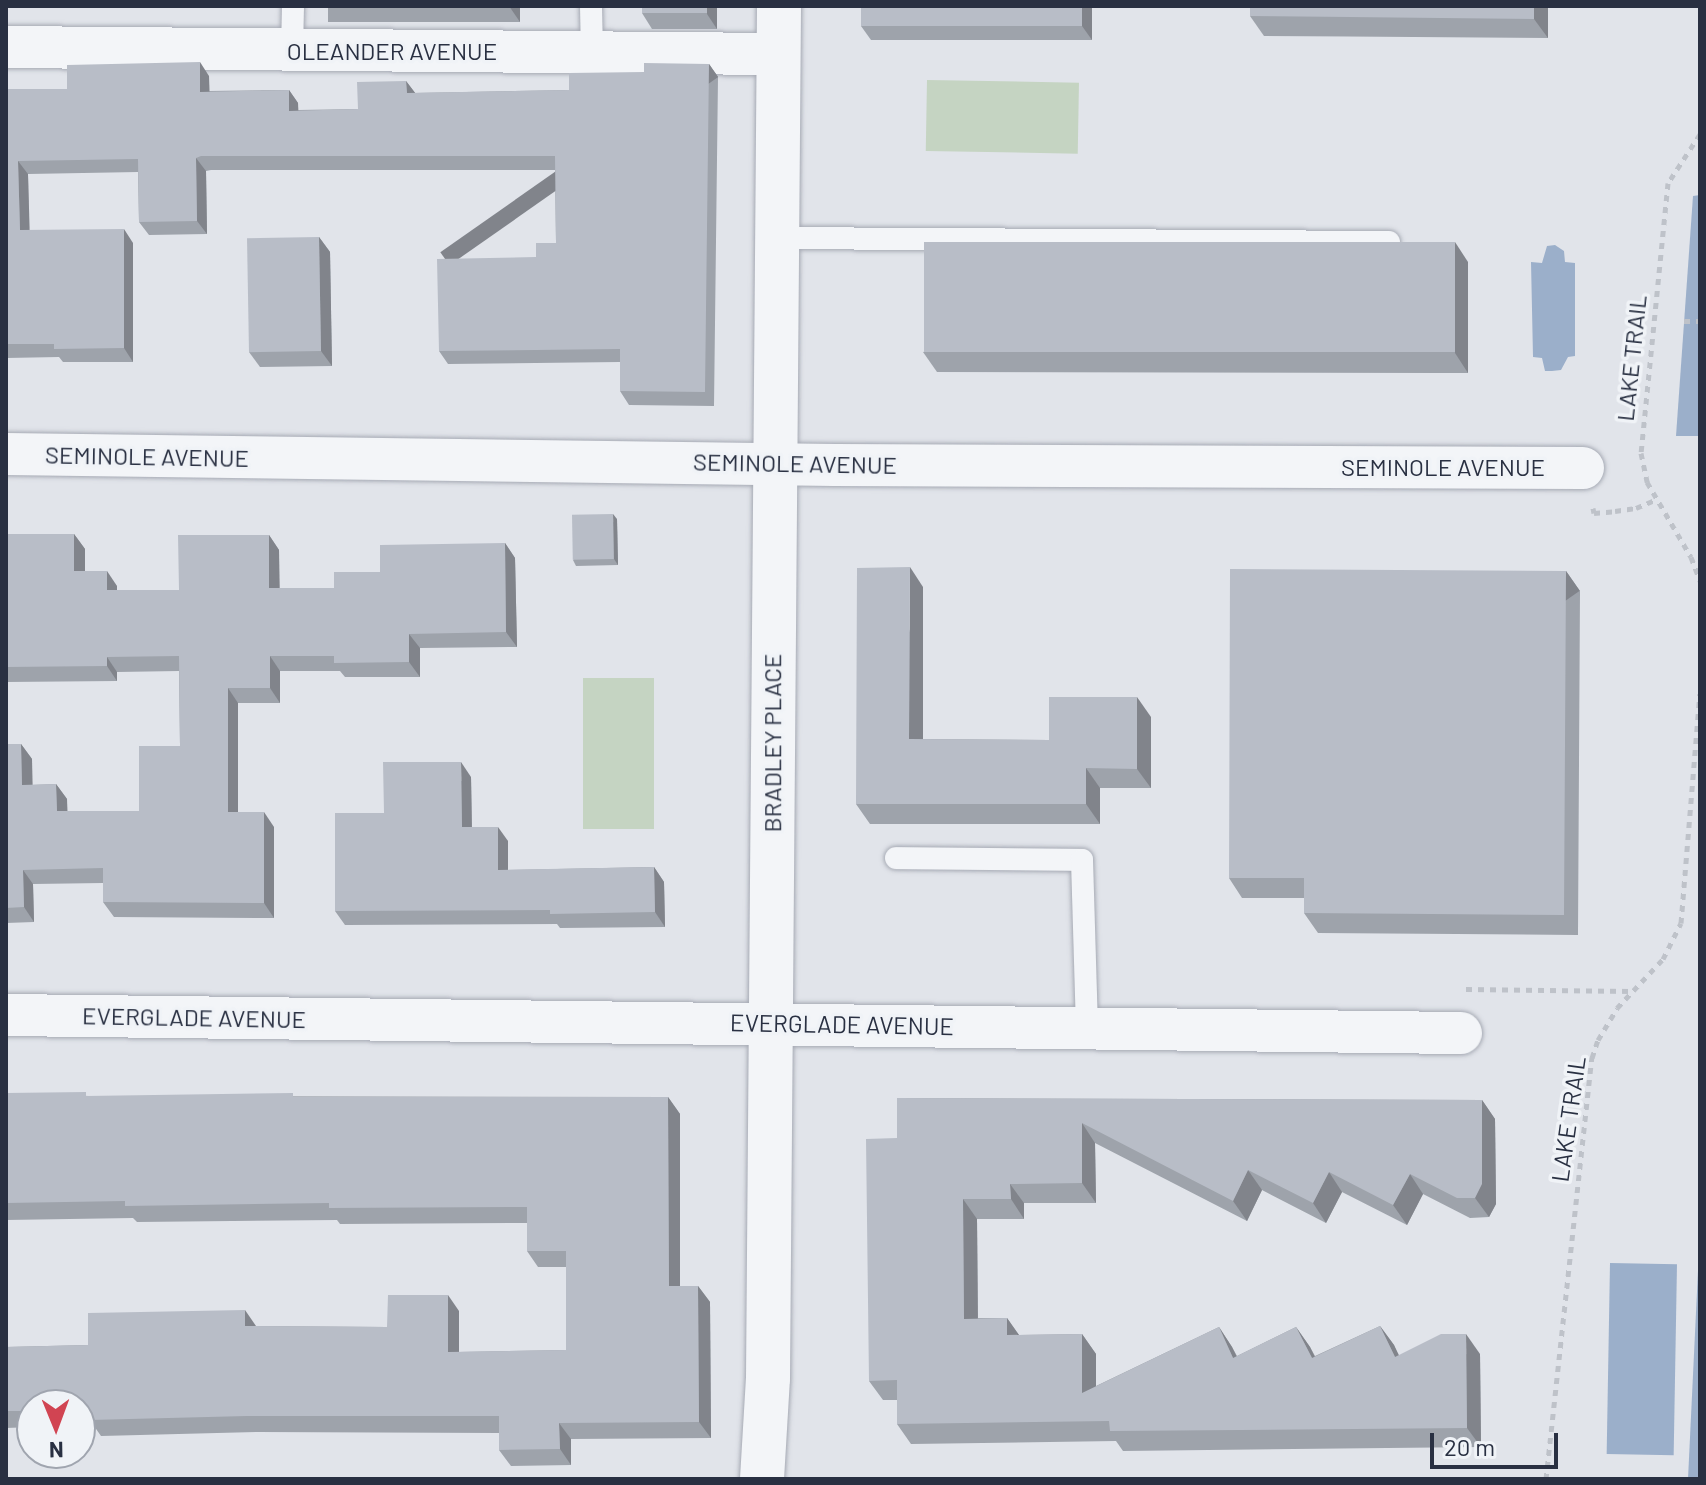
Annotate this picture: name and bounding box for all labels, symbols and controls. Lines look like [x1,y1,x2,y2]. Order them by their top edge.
street label: OLEANDER AVENUE [287,37,497,65]
street label: LAKE TRAIL [1610,293,1652,423]
street label: SEMINOLE AVENUE [45,440,249,472]
street label: SEMINOLE AVENUE [693,447,897,479]
street label: SEMINOLE AVENUE [1341,453,1545,481]
street label: BRADLEY PLACE [758,654,786,832]
street label: EVERGLADE AVENUE [82,1001,306,1033]
street label: EVERGLADE AVENUE [730,1008,954,1040]
street label: LAKE TRAIL [1545,1054,1591,1184]
north arrow [16,1389,96,1469]
scale bar [1434,1417,1562,1467]
text: 20 m [1444,1432,1495,1461]
text: N [49,1438,64,1464]

